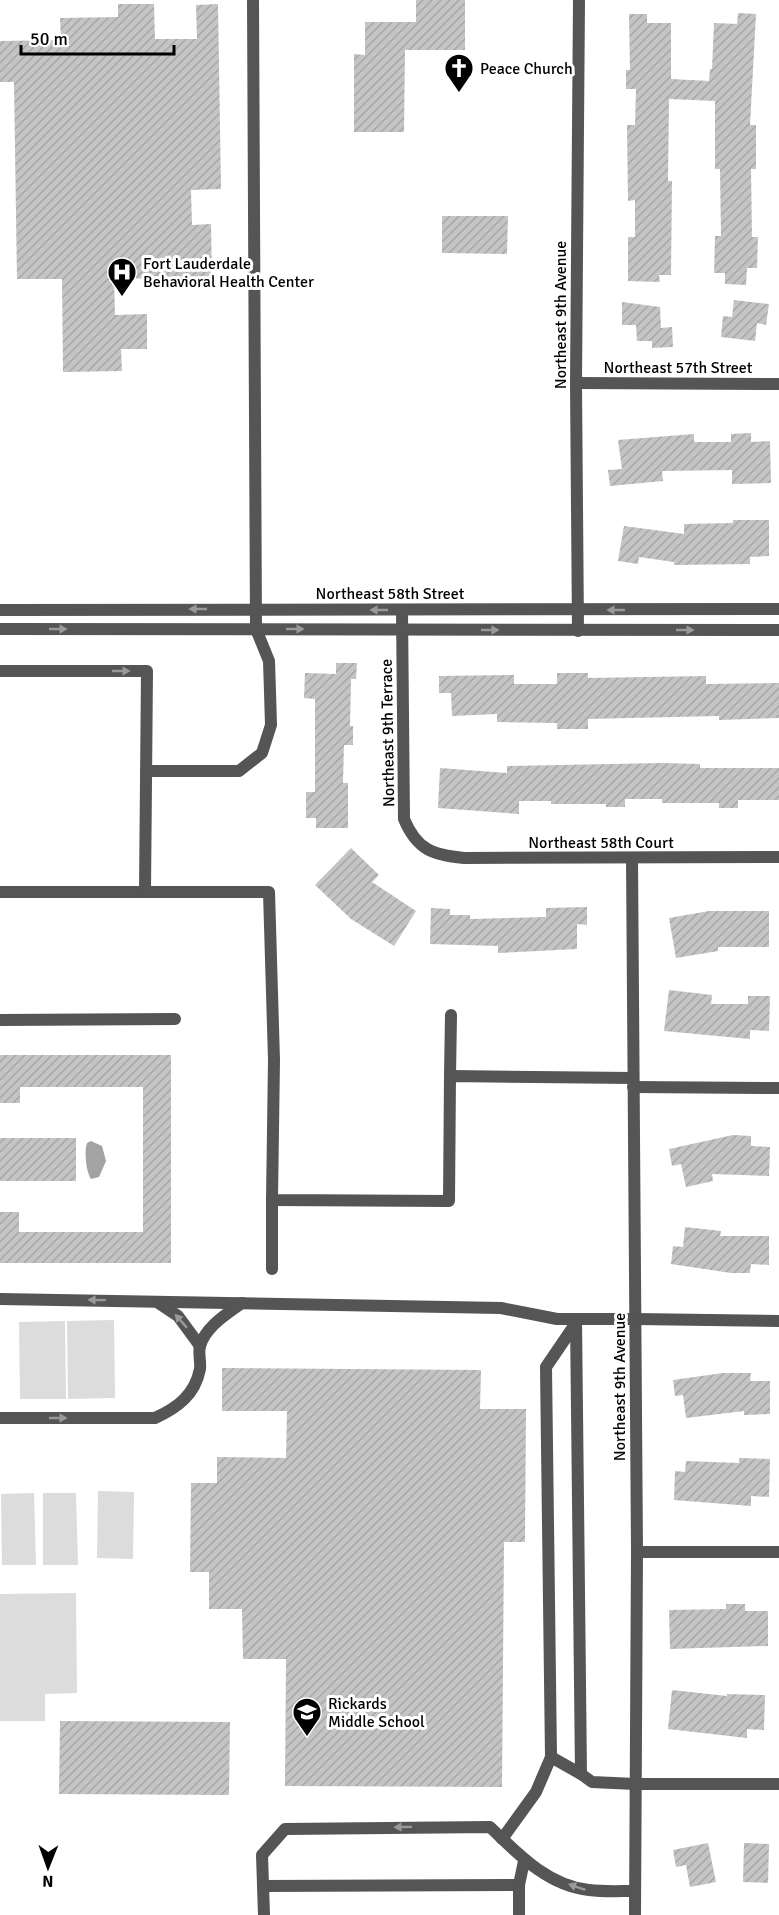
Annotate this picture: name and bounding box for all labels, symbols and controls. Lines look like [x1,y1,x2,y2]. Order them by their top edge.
scale bar [21,18,174,56]
text: 50 m [30,28,68,50]
church icon: Peace Church [443,52,475,94]
place label: Peace Church [480,59,573,79]
street label: Northeast 9th Avenue [551,241,571,389]
place label: Fort Lauderdale Behavioral Health Center [143,254,314,292]
hospital icon: Fort Lauderdale Behavioral Health Center [106,256,138,298]
street label: Northeast 57th Street [604,358,753,378]
street label: Northeast 58th Street [316,584,465,604]
one-way arrow [188,604,207,614]
one-way arrow [369,605,388,615]
one-way arrow [606,605,625,615]
one-way arrow [49,624,68,634]
one-way arrow [286,625,305,634]
one-way arrow [481,625,500,635]
one-way arrow [676,625,695,635]
street label: Northeast 9th Terrace [377,659,399,807]
one-way arrow [112,666,131,676]
street label: Northeast 58th Court [528,833,674,853]
one-way arrow [88,1296,107,1305]
street label: Northeast 9th Avenue [610,1313,630,1461]
one-way arrow [175,1314,188,1329]
one-way arrow [49,1413,68,1423]
place label: Rickards Middle School [328,1694,425,1732]
school or university icon: Rickards Middle School [291,1696,323,1738]
one-way arrow [394,1823,413,1832]
north arrow [18,1837,78,1897]
text: N [42,1871,53,1891]
one-way arrow [568,1882,586,1891]

